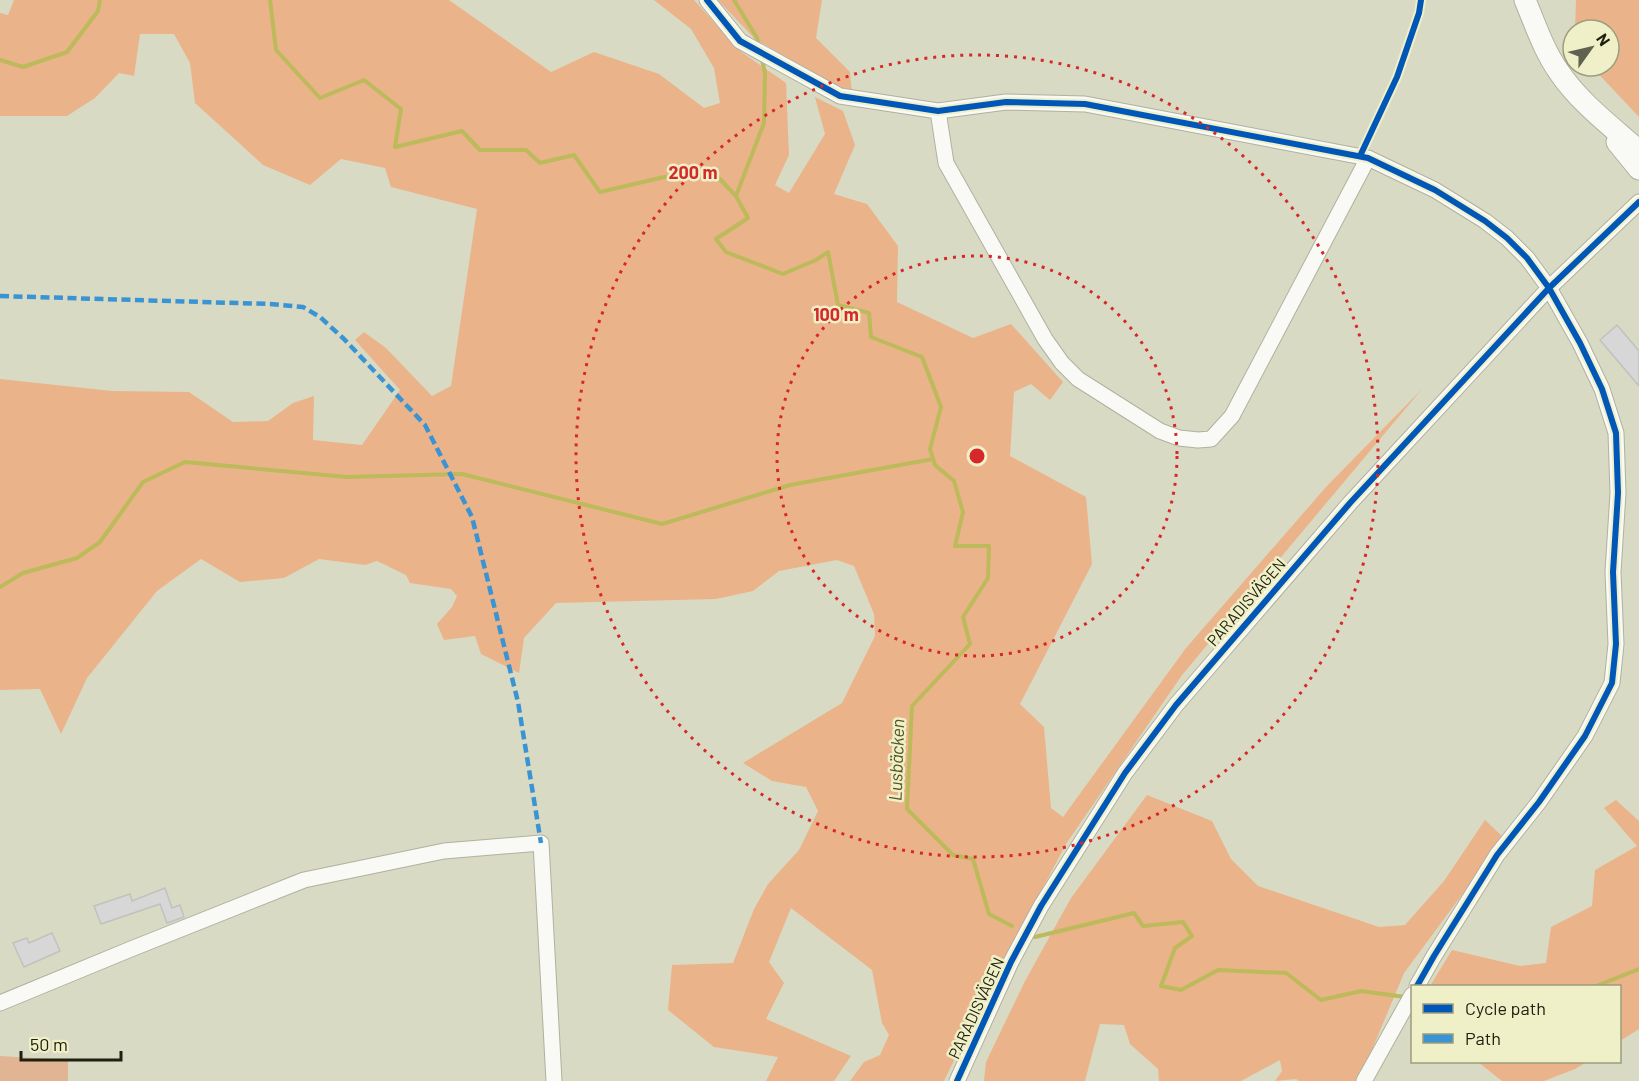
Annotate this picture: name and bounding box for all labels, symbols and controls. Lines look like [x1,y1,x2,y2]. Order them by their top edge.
north arrow [1561,18,1621,78]
text: N [1593,30,1615,49]
text: 200 m [668,161,718,183]
text: 100 m [813,303,859,325]
centre of rings [967,446,987,466]
street label: PARADISVÄGEN [1202,554,1289,649]
water label: Lusbäcken [884,719,908,801]
street label: PARADISVÄGEN [944,954,1007,1062]
legend [1411,985,1621,1063]
text: Cycle path [1465,997,1546,1019]
scale bar [21,1024,122,1062]
text: Path [1465,1027,1501,1049]
text: 50 m [30,1033,68,1055]

